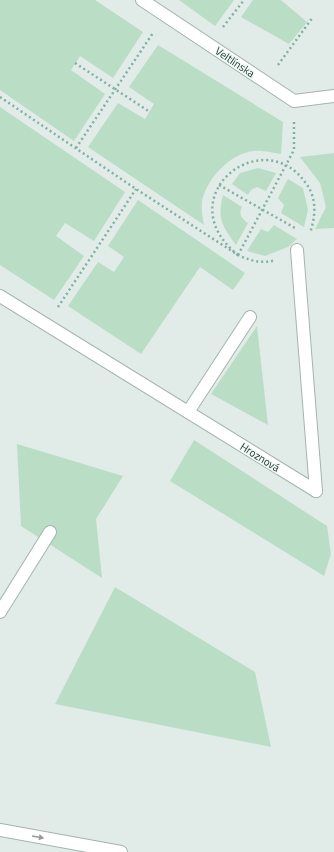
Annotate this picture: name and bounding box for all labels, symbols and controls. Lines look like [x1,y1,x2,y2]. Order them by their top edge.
street label: Veltlínska [212,43,258,81]
street label: Hroznová [237,438,283,476]
one-way arrow [32,834,44,840]

